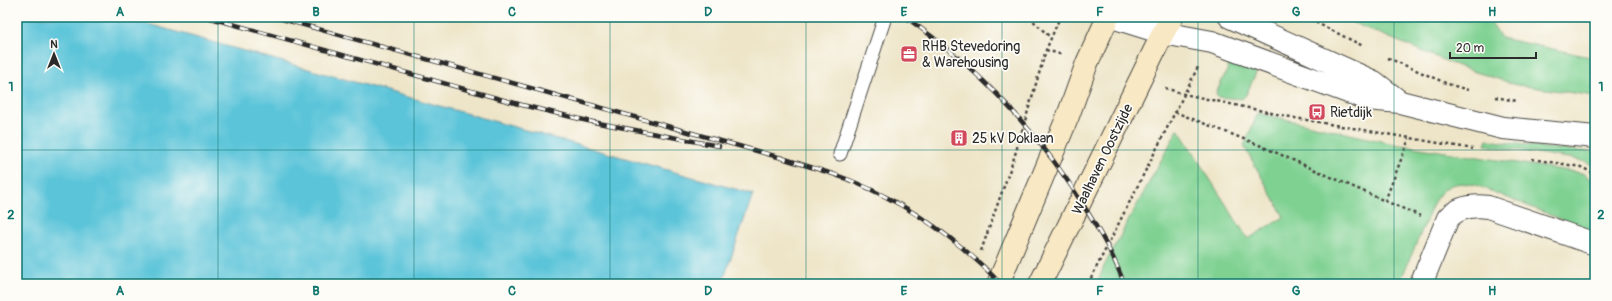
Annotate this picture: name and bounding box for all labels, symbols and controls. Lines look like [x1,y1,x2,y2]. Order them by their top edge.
text: A [116,4,125,20]
text: B [312,4,320,20]
text: C [508,4,516,20]
text: D [704,4,712,20]
text: E [901,4,908,20]
text: F [1096,4,1104,20]
text: G [1292,4,1301,20]
text: H [1488,4,1496,20]
north arrow [34,34,74,74]
scale bar [1450,34,1536,60]
text: N [50,38,58,51]
place label: RHB Stevedoring & Warehousing [922,38,1020,71]
text: 20 m [1456,41,1485,56]
office icon: RHB Stevedoring & Warehousing [899,44,919,64]
text: 1 [8,79,14,95]
text: 1 [1598,79,1604,95]
street label: Waalhaven Oostzijde [1068,101,1137,217]
bus stop icon: Rietdijk [1307,102,1327,122]
place label: Rietdijk [1330,104,1372,121]
building icon: 25 kV Doklaan [949,128,969,148]
place label: 25 kV Doklaan [972,130,1054,147]
text: 2 [7,207,15,223]
text: 2 [1597,207,1605,223]
text: A [116,283,125,299]
text: B [312,283,320,299]
text: C [508,283,516,299]
text: D [704,283,712,299]
text: E [901,283,908,299]
text: F [1096,283,1104,299]
text: G [1292,283,1301,299]
text: H [1488,283,1496,299]

